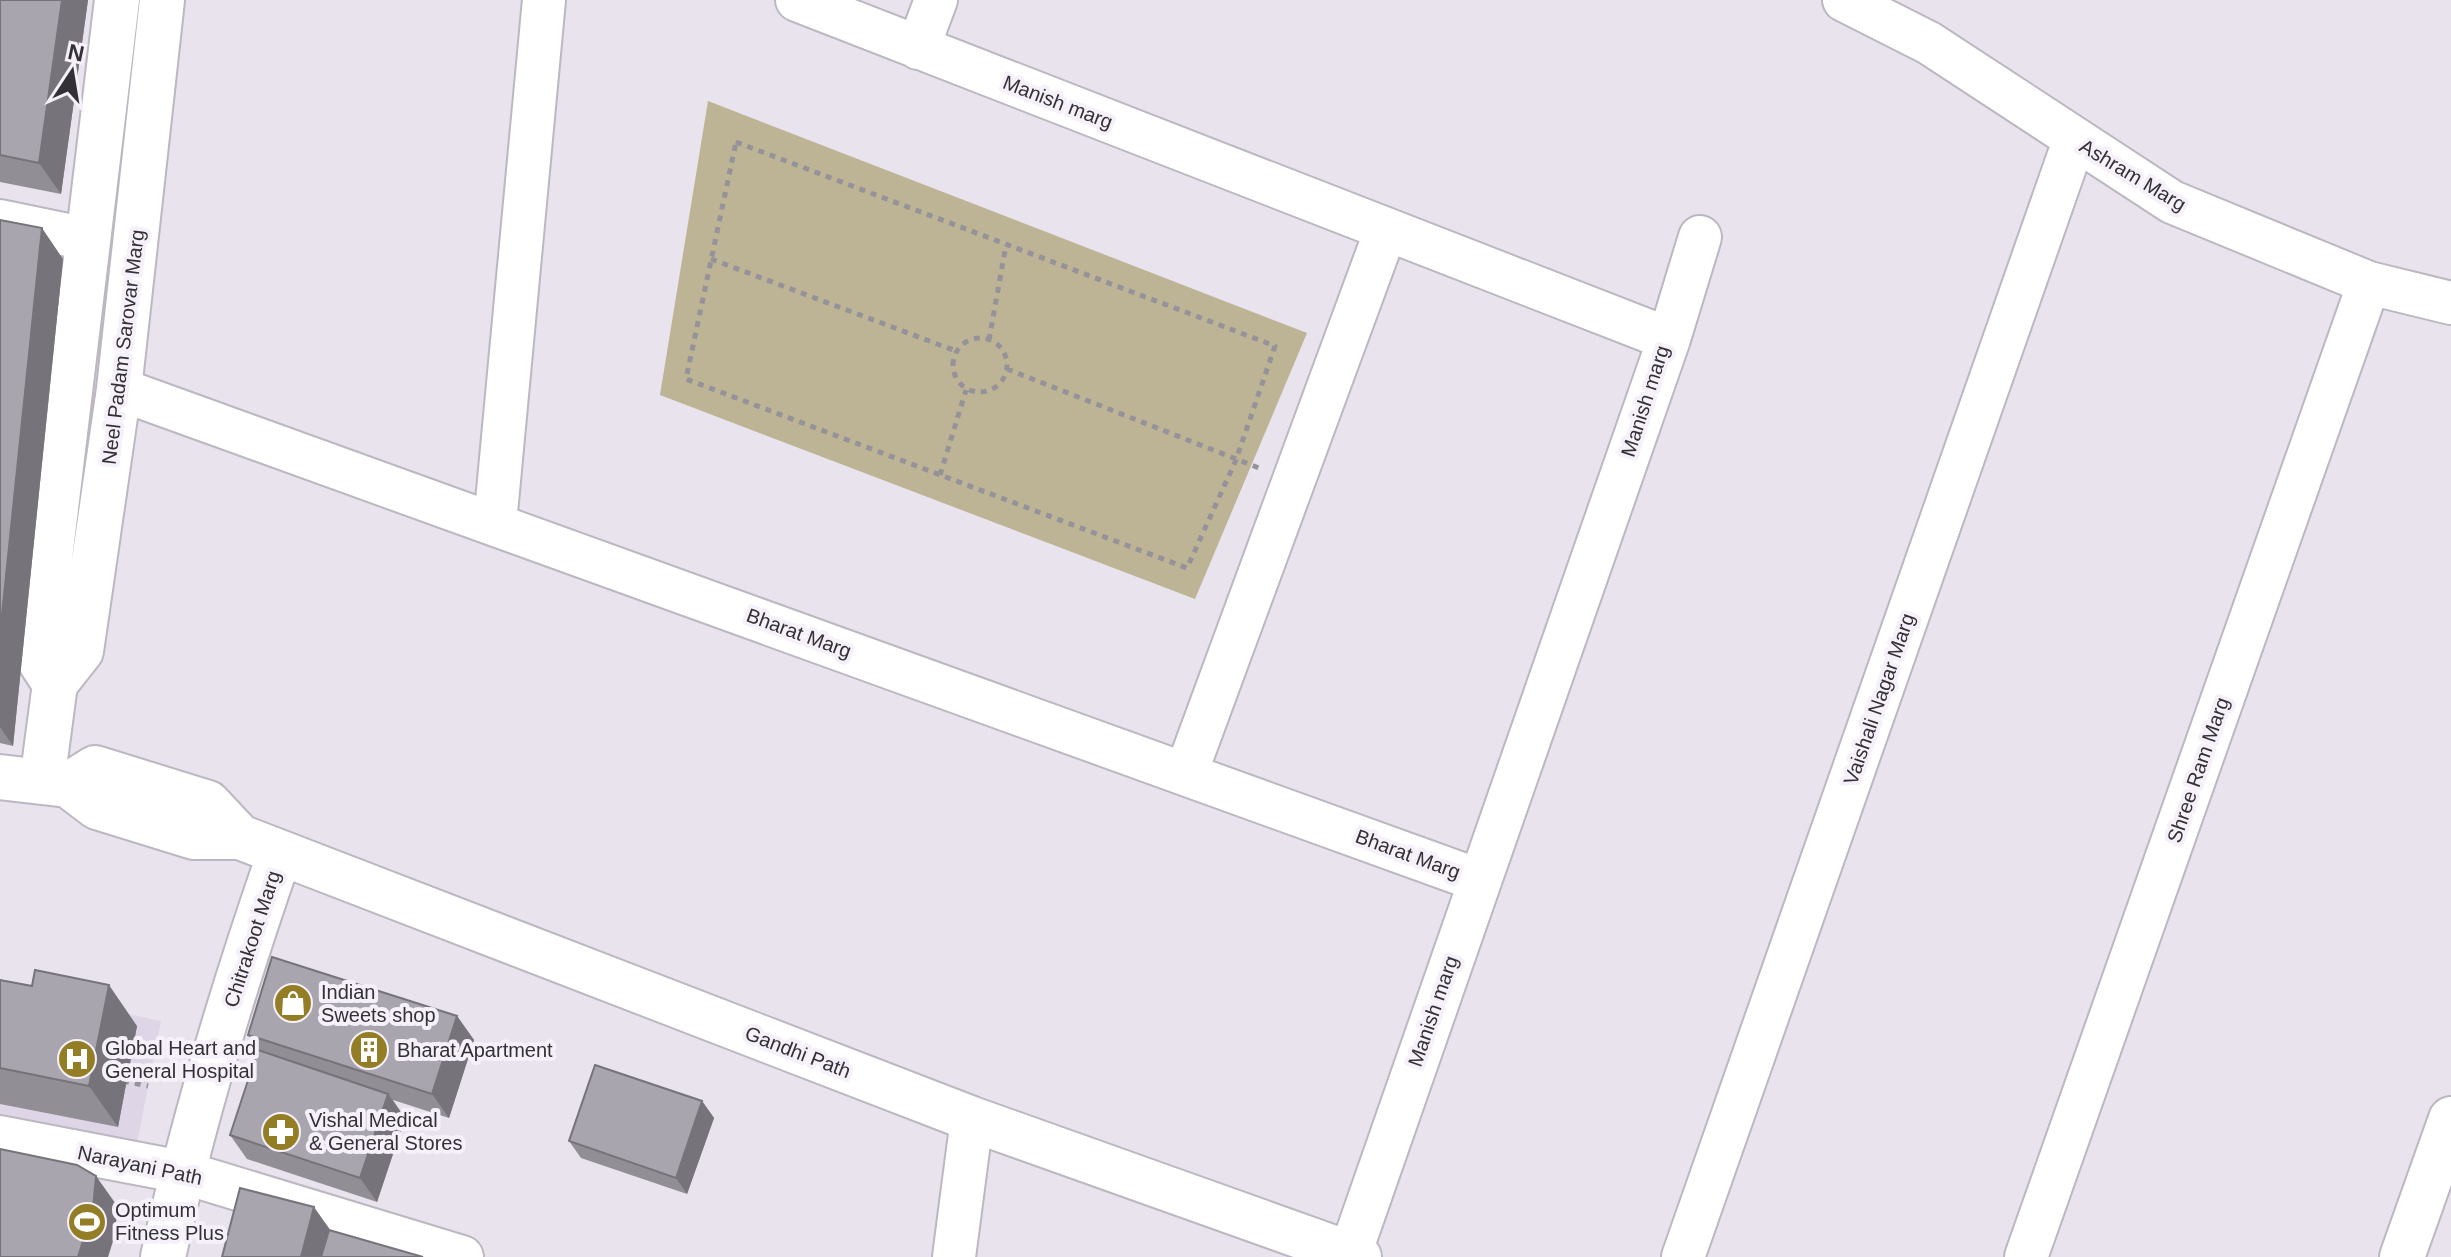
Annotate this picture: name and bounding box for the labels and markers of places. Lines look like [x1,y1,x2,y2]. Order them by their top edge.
place label: Indian Sweets shop [321,981,436,1026]
shop icon: Indian Sweets shop [272,982,314,1024]
building icon: Bharat Apartment [348,1029,390,1071]
place label: Global Heart and General Hospital [105,1037,256,1082]
hospital icon: Global Heart and General Hospital [56,1038,98,1080]
place label: Bharat Apartment [397,1039,553,1061]
place label: Vishal Medical & General Stores [309,1109,462,1154]
pharmacy icon: Vishal Medical & General Stores [260,1111,302,1153]
place label: Optimum Fitness Plus [115,1199,224,1244]
sports icon: Optimum Fitness Plus [66,1201,108,1243]

